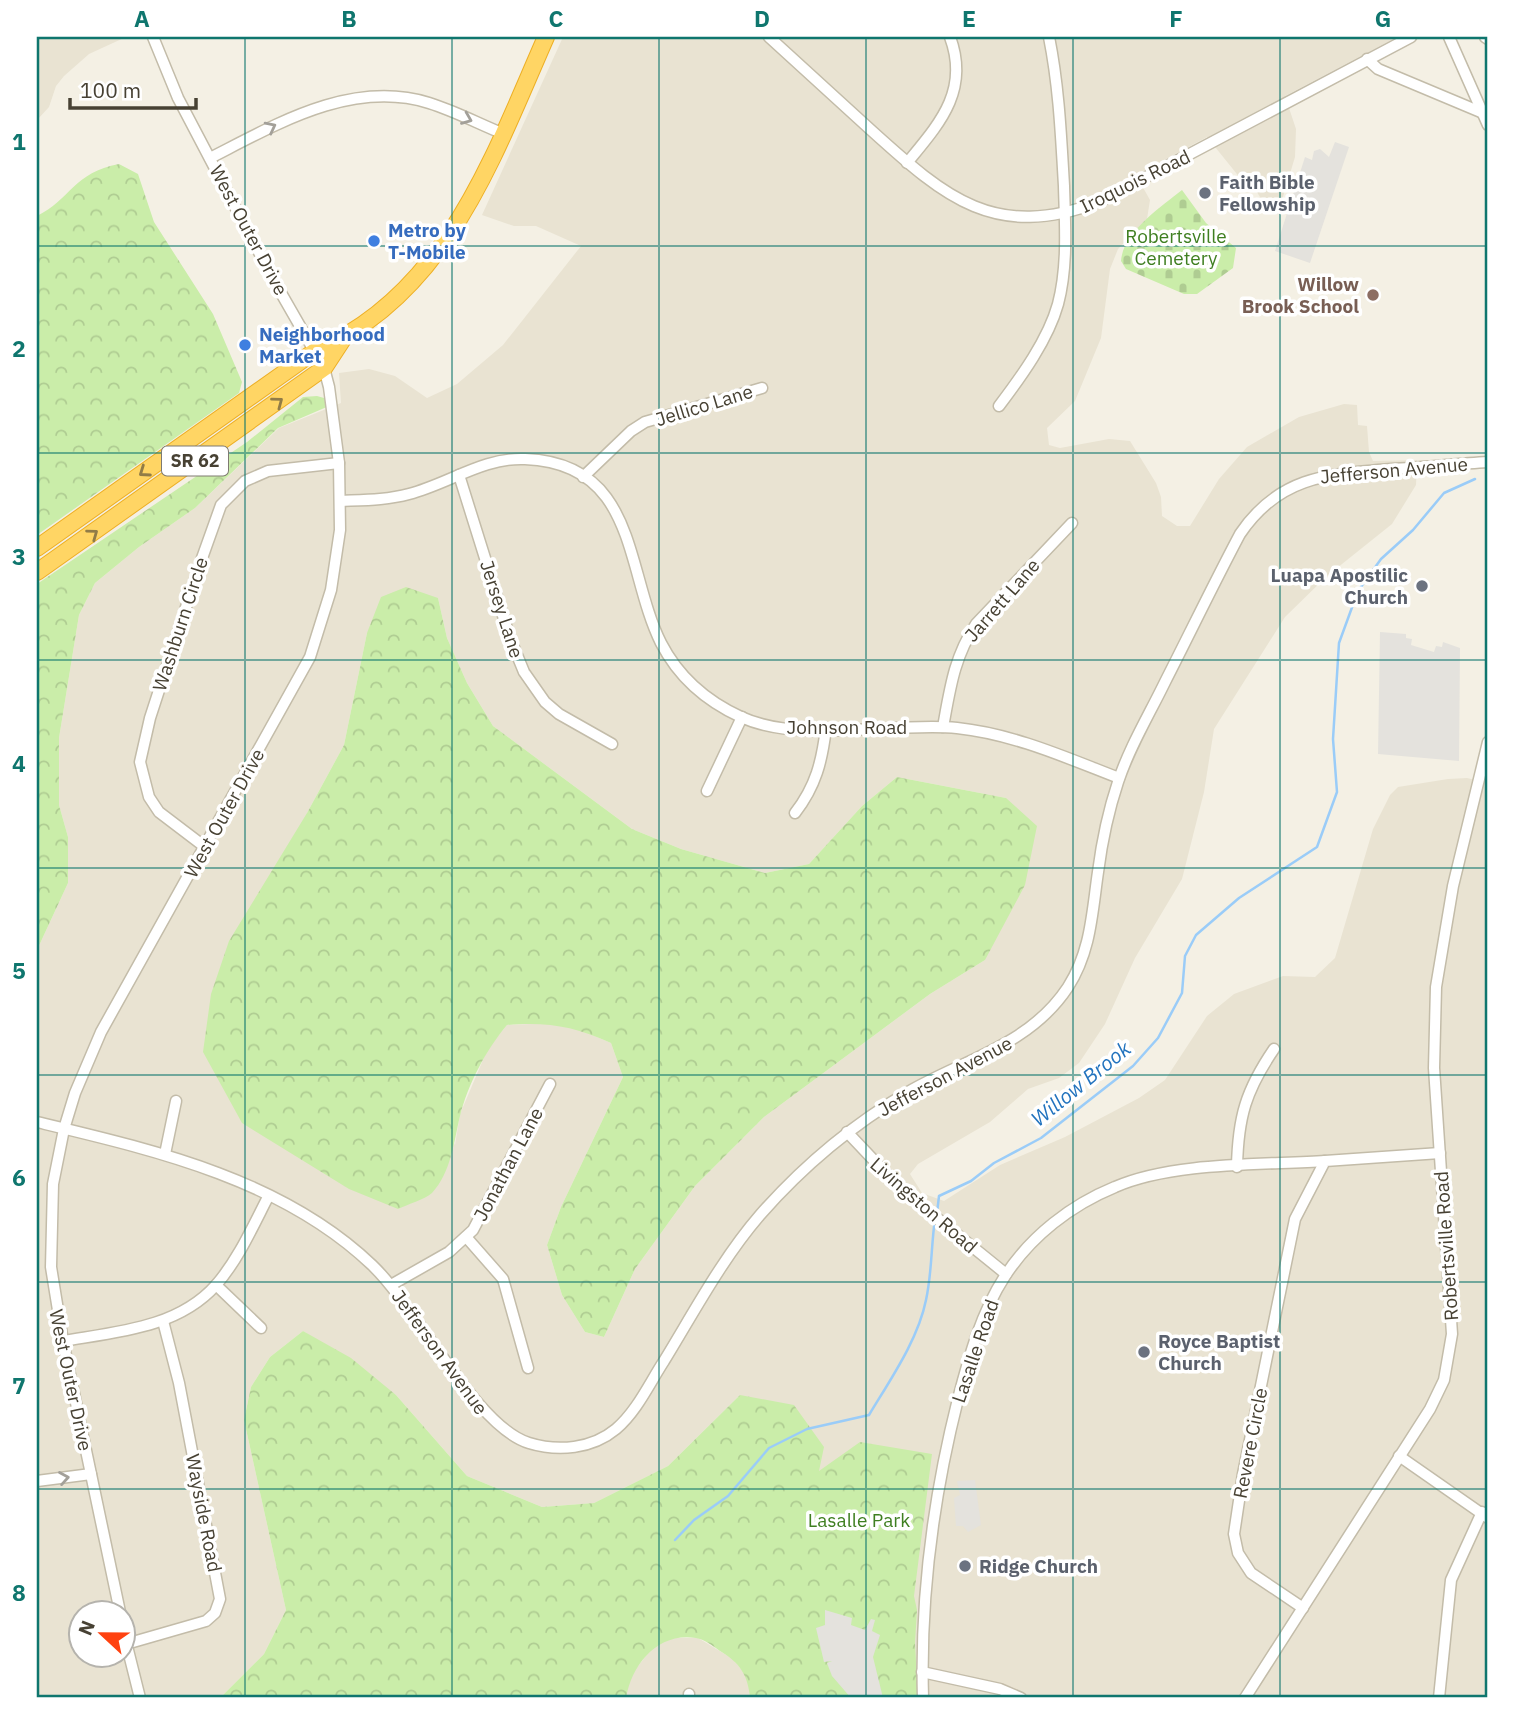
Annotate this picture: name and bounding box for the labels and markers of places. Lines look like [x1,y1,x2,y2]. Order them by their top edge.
place label: Faith Bible Fellowship [1219,170,1316,216]
marker: Faith Bible Fellowship [1197,185,1213,201]
place label: Metro by T-Mobile [388,218,467,264]
marker: Metro by T-Mobile [366,233,382,249]
place label: Willow Brook School [1242,272,1359,318]
marker: Willow Brook School [1365,287,1381,303]
place label: Neighborhood Market [259,322,385,368]
marker: Neighborhood Market [237,337,253,353]
place label: Luapa Apostilic Church [1271,563,1408,609]
marker: Luapa Apostilic Church [1414,578,1430,594]
place label: Royce Baptist Church [1158,1329,1280,1375]
marker: Royce Baptist Church [1136,1344,1152,1360]
place label: Ridge Church [979,1554,1098,1578]
marker: Ridge Church [957,1558,973,1574]

